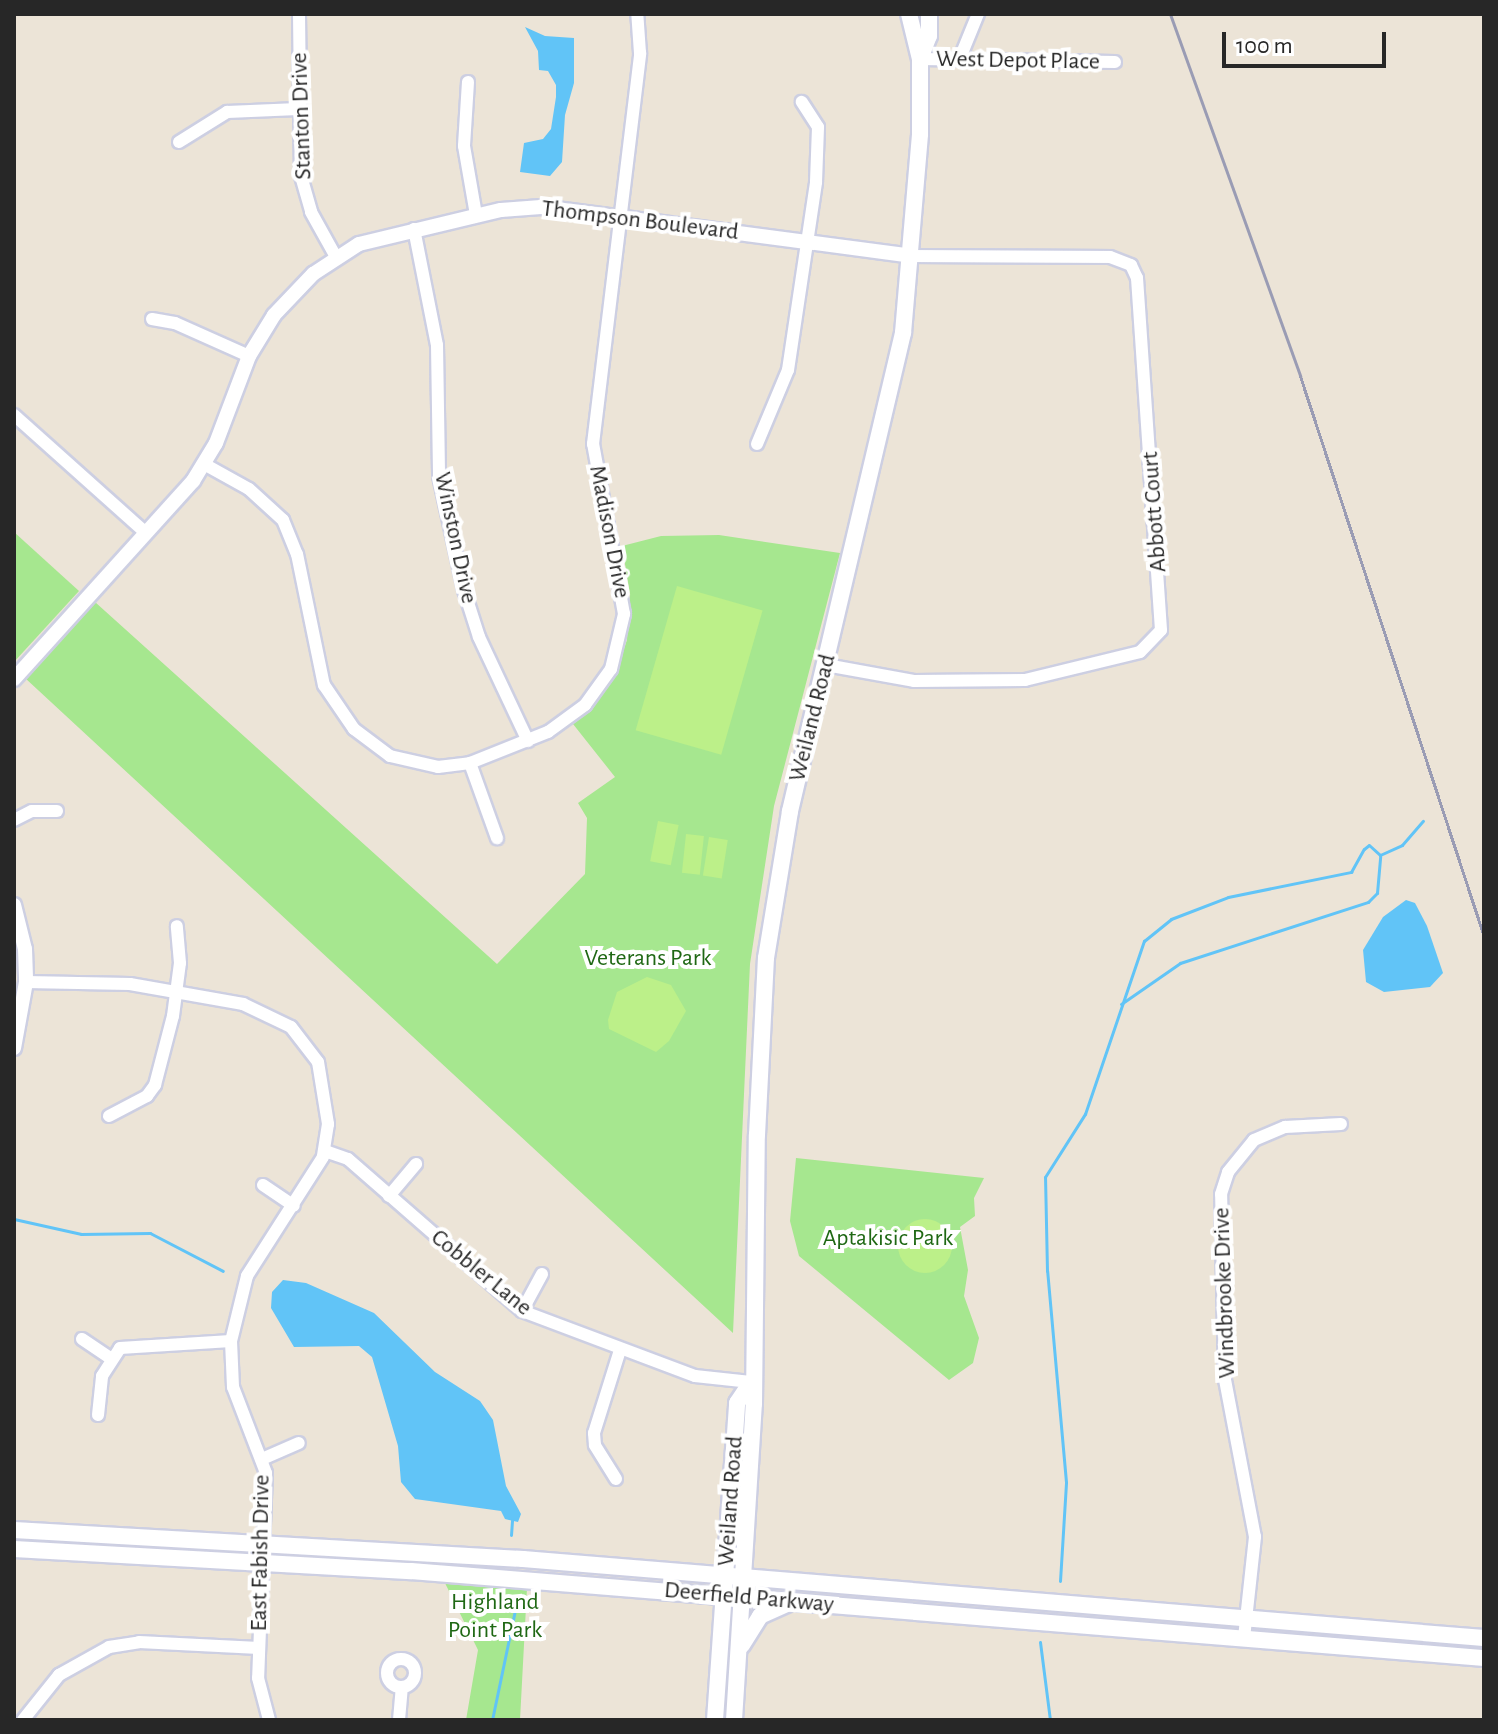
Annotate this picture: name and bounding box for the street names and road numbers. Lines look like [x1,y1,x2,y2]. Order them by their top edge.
street label: West Depot Place [936,45,1100,77]
street label: Stanton Drive [285,52,319,180]
street label: Thompson Boulevard [540,195,740,247]
street label: Abbott Court [1136,451,1174,573]
street label: Madison Drive [582,463,636,601]
street label: Winston Drive [427,470,483,606]
street label: Weiland Road [783,651,843,785]
street label: Windbrooke Drive [1208,1207,1242,1379]
street label: Cobbler Lane [425,1224,537,1322]
street label: Weiland Road [712,1435,750,1567]
street label: East Fabish Drive [245,1474,277,1632]
street label: Deerfield Parkway [663,1576,835,1620]

